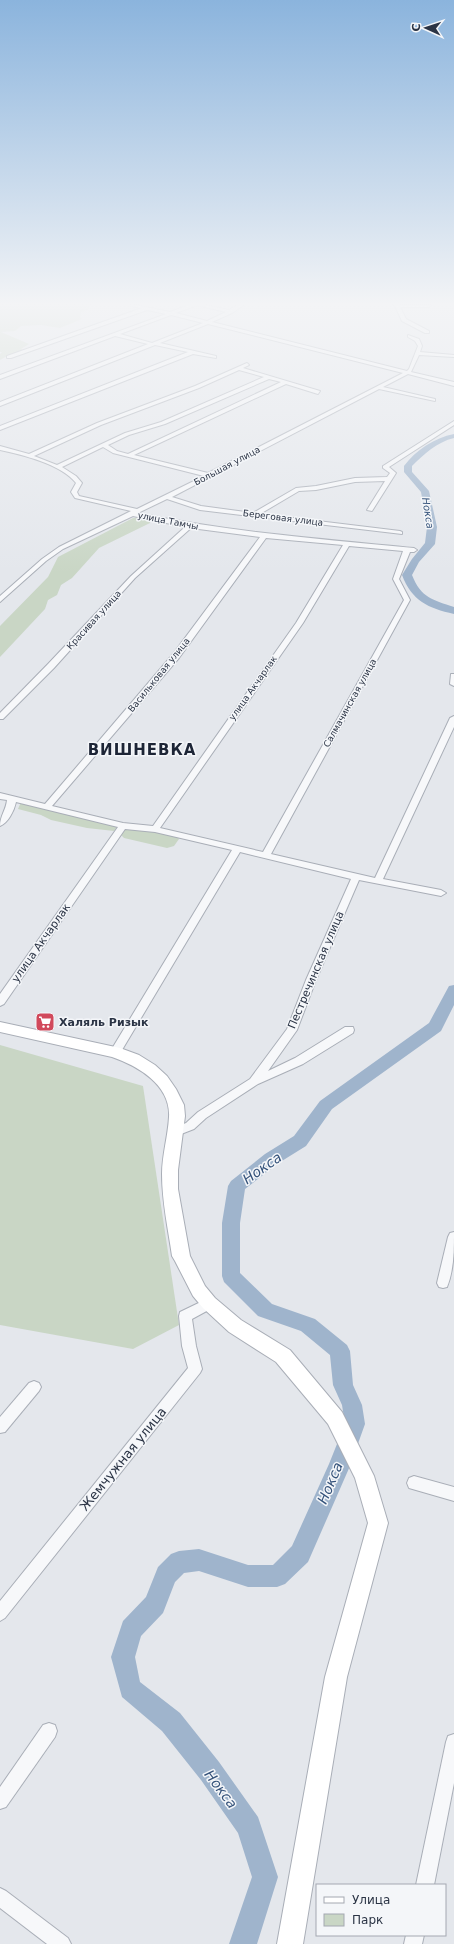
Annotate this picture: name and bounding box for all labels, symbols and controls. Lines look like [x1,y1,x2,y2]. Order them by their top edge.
north arrow [406,8,446,48]
text: С [410,23,423,32]
street label: Большая улица [192,444,262,488]
water label: Нокса [420,497,436,529]
street label: Береговая улица [242,508,324,528]
street label: улица Тамчы [137,510,199,532]
street label: Красивая улица [65,588,123,652]
street label: Васильковая улица [126,636,192,714]
street label: улица Акчарлак [227,653,279,722]
street label: Салмачинская улица [321,657,379,749]
district label: ВИШНЕВКА [88,741,196,759]
street label: улица Акчарлак [9,901,73,985]
street label: Пестречинская улица [285,909,347,1031]
supermarket icon: Халяль Ризык [34,1011,56,1033]
place label: Халяль Ризык [59,1016,149,1029]
water label: Нокса [239,1149,285,1187]
street label: Жемчужная улица [77,1404,169,1514]
water label: Нокса [314,1460,346,1506]
water label: Нокса [201,1767,241,1811]
legend [316,1884,446,1936]
text: Улица [352,1893,390,1907]
text: Парк [352,1913,383,1927]

